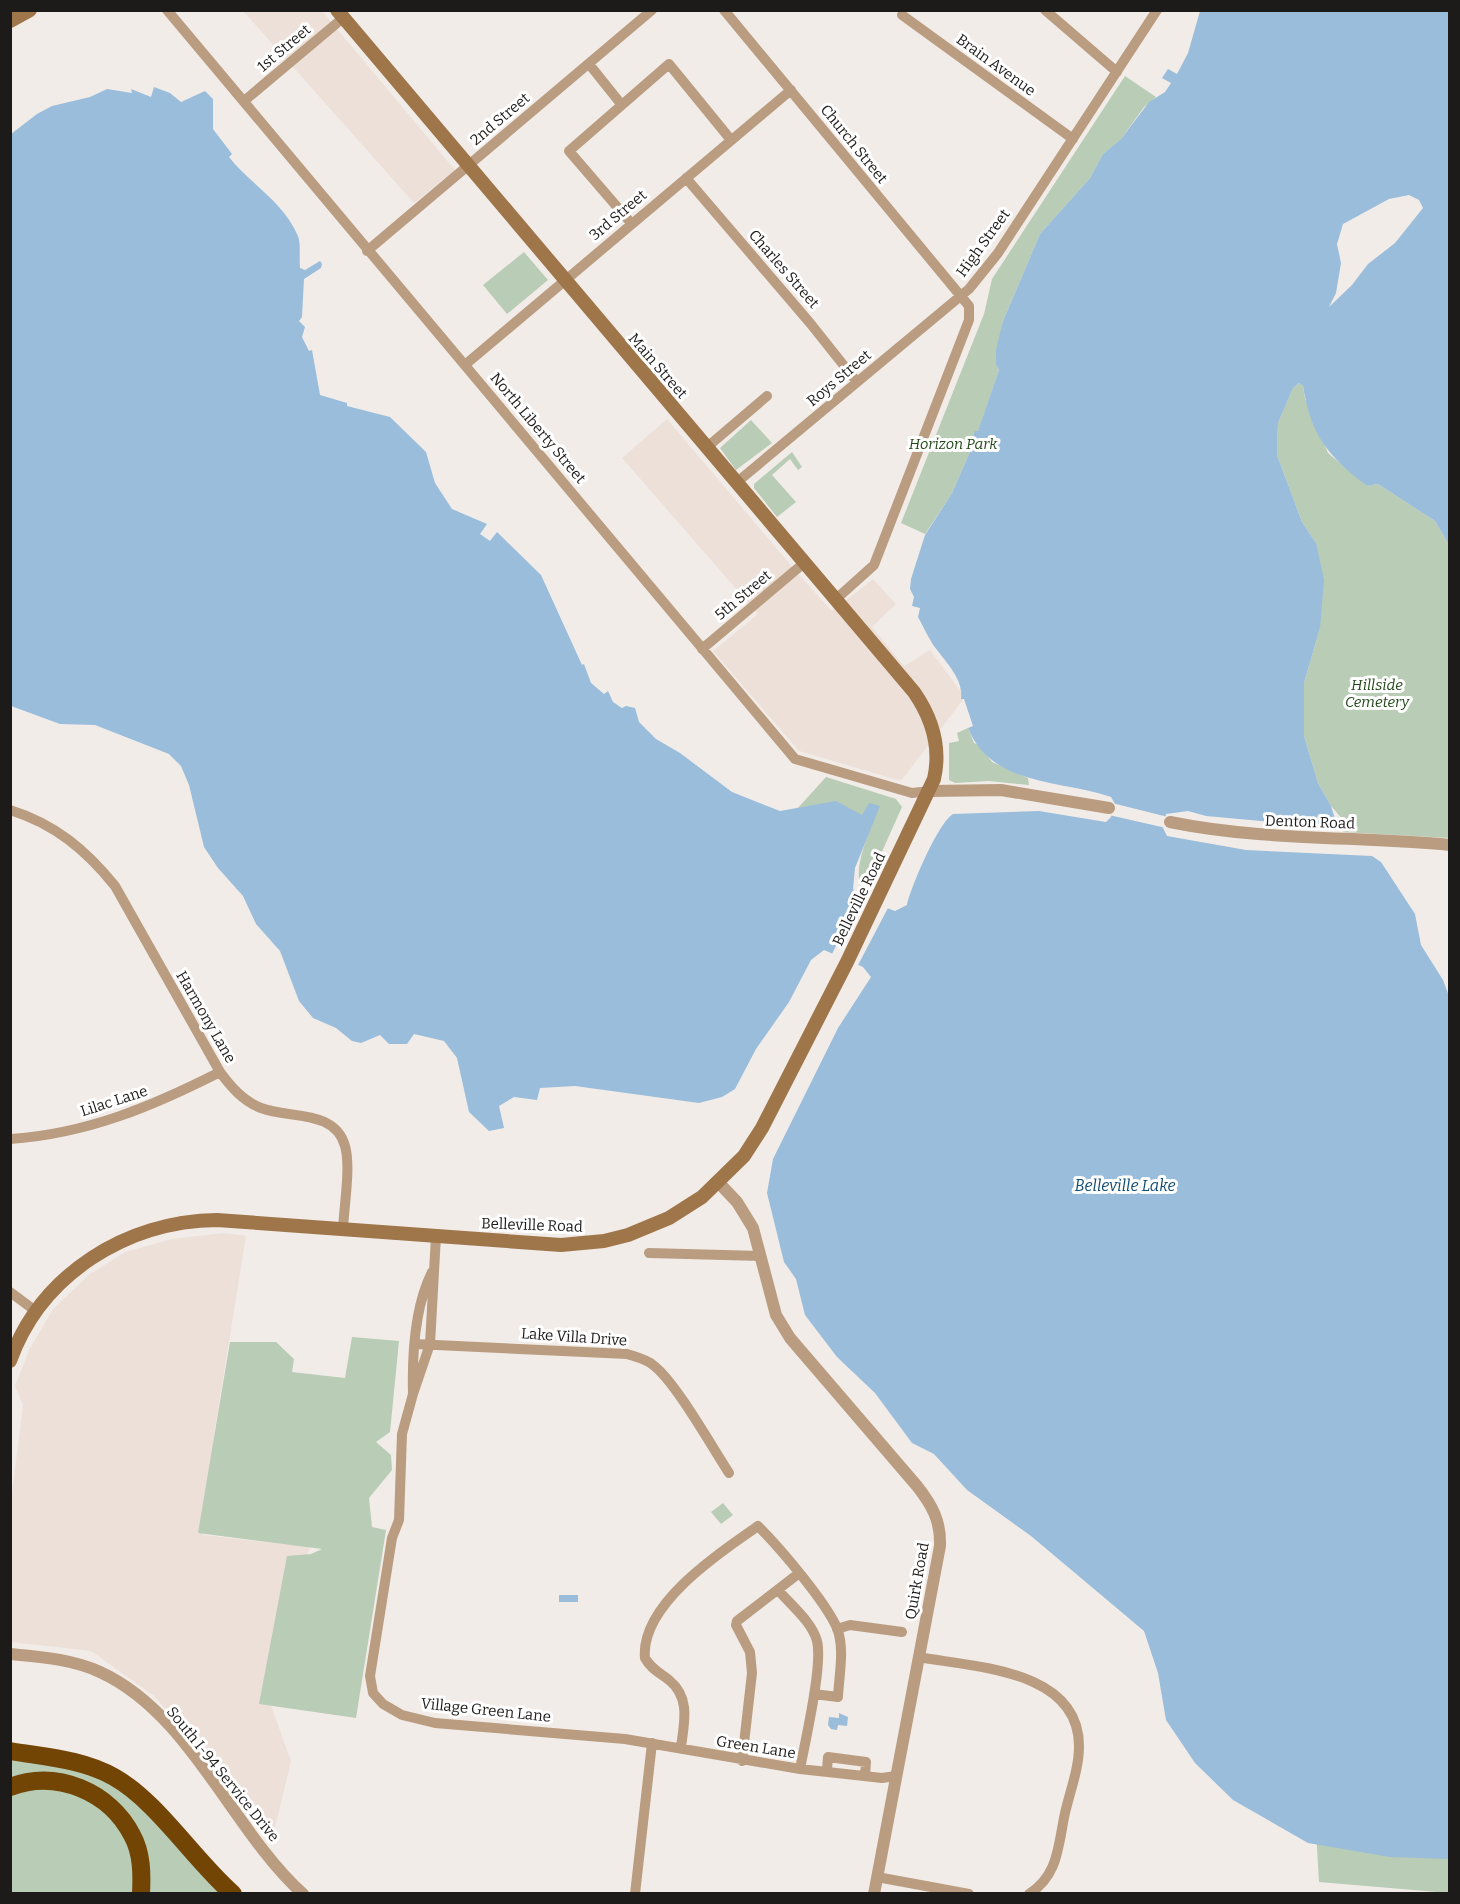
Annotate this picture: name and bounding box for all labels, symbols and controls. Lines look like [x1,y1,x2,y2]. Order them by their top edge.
street label: 1st Street [254,20,315,75]
street label: Brain Avenue [953,30,1039,100]
street label: 2nd Street [467,89,534,149]
street label: Church Street [817,101,892,188]
street label: 3rd Street [586,186,651,244]
street label: High Street [952,205,1014,280]
street label: Charles Street [745,226,823,312]
street label: Main Street [625,330,692,403]
street label: Roys Street [803,346,875,410]
street label: North Liberty Street [486,369,590,487]
park label: Horizon Park [909,435,998,453]
street label: 5th Street [711,566,775,624]
park label: Hillside Cemetery [1345,676,1410,711]
street label: Denton Road [1265,811,1355,833]
street label: Belleville Road [829,849,889,949]
street label: Harmony Lane [172,968,240,1066]
street label: Lilac Lane [78,1082,150,1120]
water label: Belleville Lake [1075,1176,1175,1195]
street label: Belleville Road [481,1214,583,1236]
street label: Lake Villa Drive [520,1324,628,1350]
street label: Quirk Road [901,1541,933,1621]
street label: Village Green Lane [420,1694,552,1726]
street label: South I-94 Service Drive [163,1703,283,1845]
street label: Green Lane [715,1732,797,1762]

